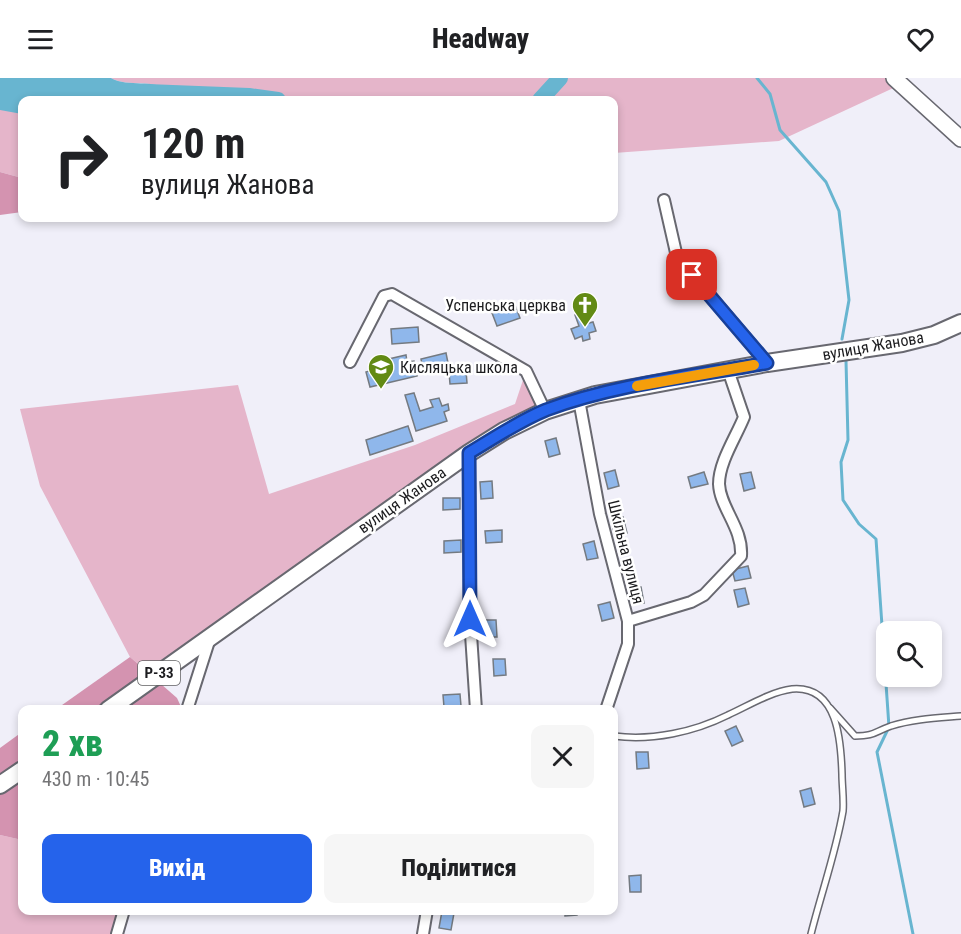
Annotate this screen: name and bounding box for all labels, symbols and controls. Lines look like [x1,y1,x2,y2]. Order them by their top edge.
icon: menu [24,23,57,56]
text: Headway [432,23,529,55]
icon: heart [904,23,937,56]
text: 120 m [141,119,246,168]
icon: right [42,120,120,198]
text: вулиця Жанова [141,169,314,201]
pin [666,249,717,300]
icon: arrive [675,258,708,291]
church icon: Успенська церква [570,290,600,328]
place label: Успенська церква [445,296,566,315]
street label: вулиця Жанова [821,328,925,364]
school or university icon: Кисляцька школа [366,352,396,390]
place label: Кисляцька школа [400,358,518,377]
street label: вулиця Жанова [354,463,450,537]
street label: Шкільна вулиця [604,498,648,606]
position arrow [438,587,502,651]
map controls [876,621,942,687]
button: search [876,621,942,687]
road number: Р-33 [138,661,180,685]
text: 2 хв [42,723,103,765]
button: close [531,725,594,788]
text: 430 m · 10:45 [42,767,149,791]
button: Вихід [42,834,312,903]
button: Поділитися [324,834,594,903]

